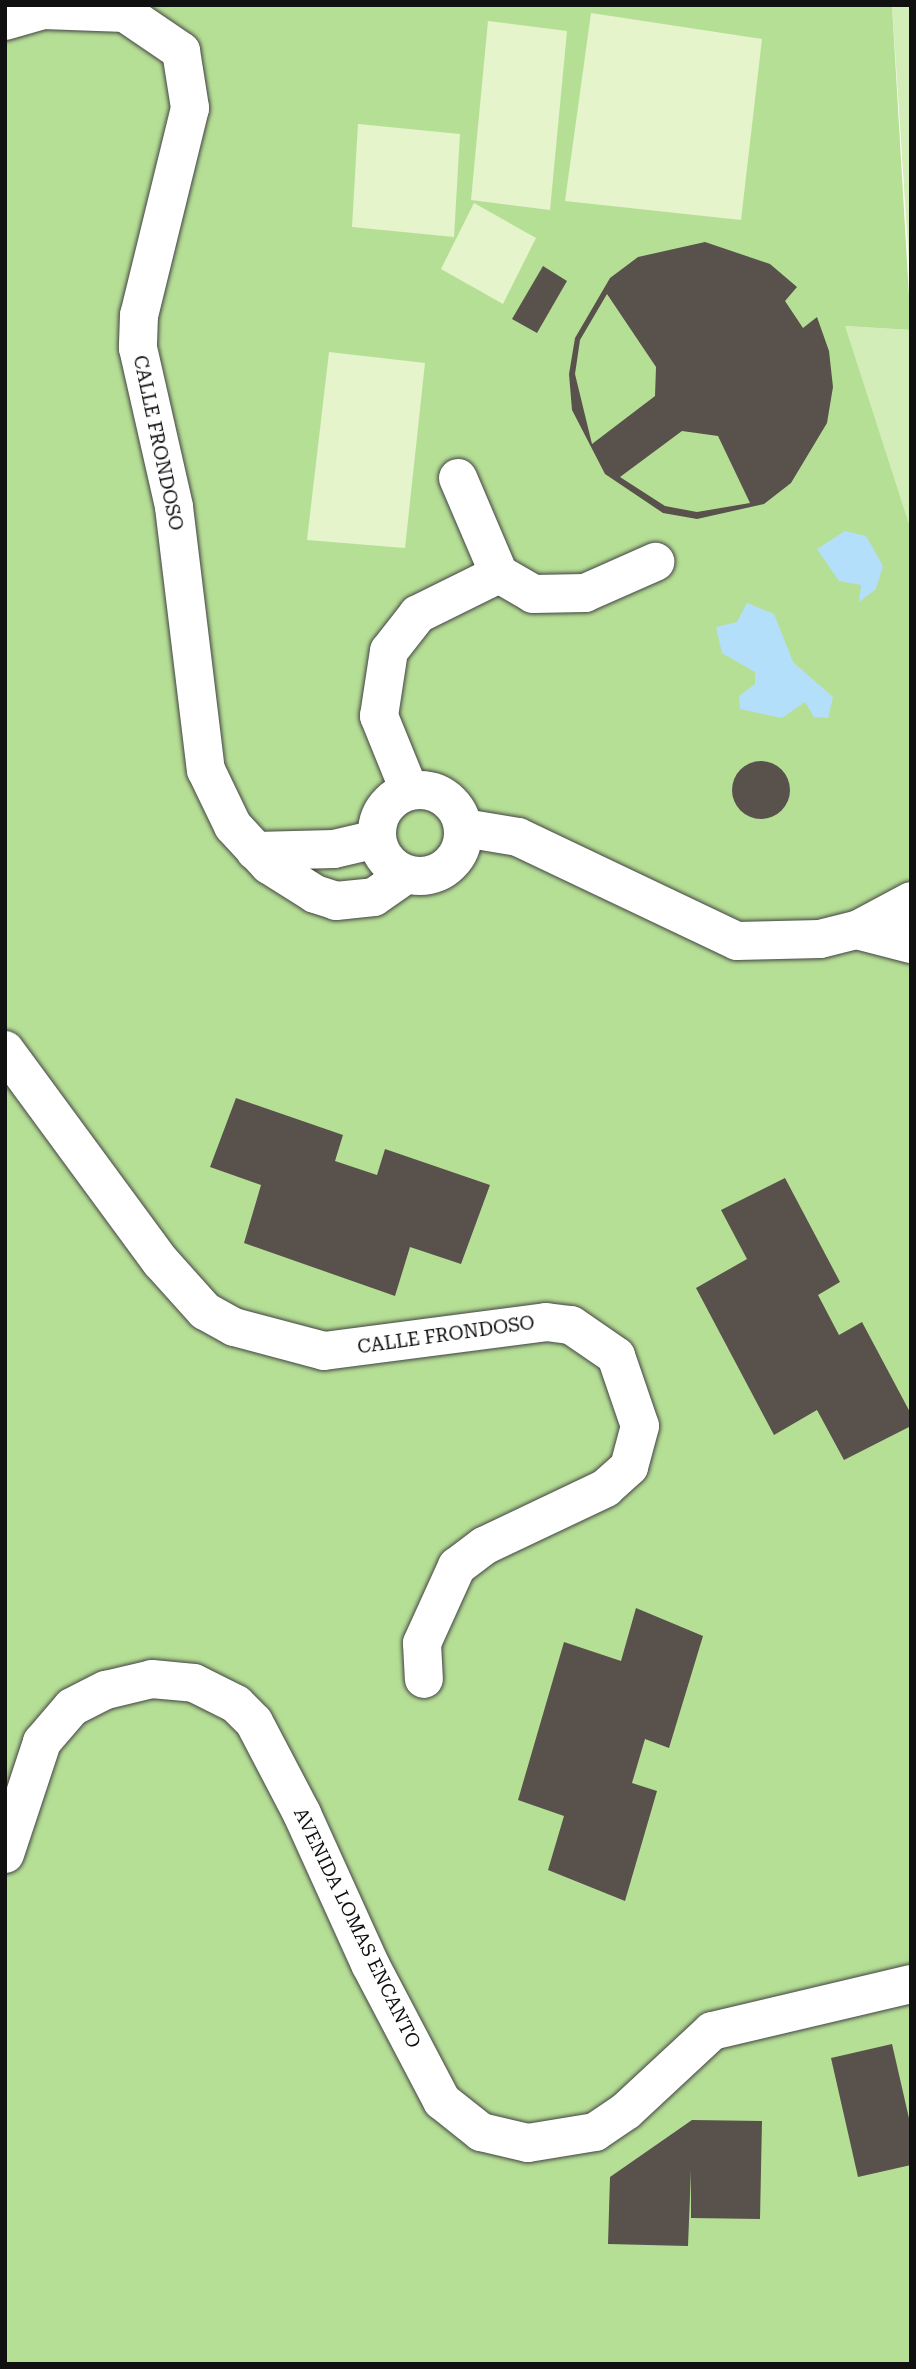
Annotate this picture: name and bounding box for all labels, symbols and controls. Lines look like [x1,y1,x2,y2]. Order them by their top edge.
street label: CALLE FRONDOSO [128,353,188,533]
street label: CALLE FRONDOSO [356,1311,536,1359]
street label: AVENIDA LOMAS ENCANTO [289,1804,425,2052]

